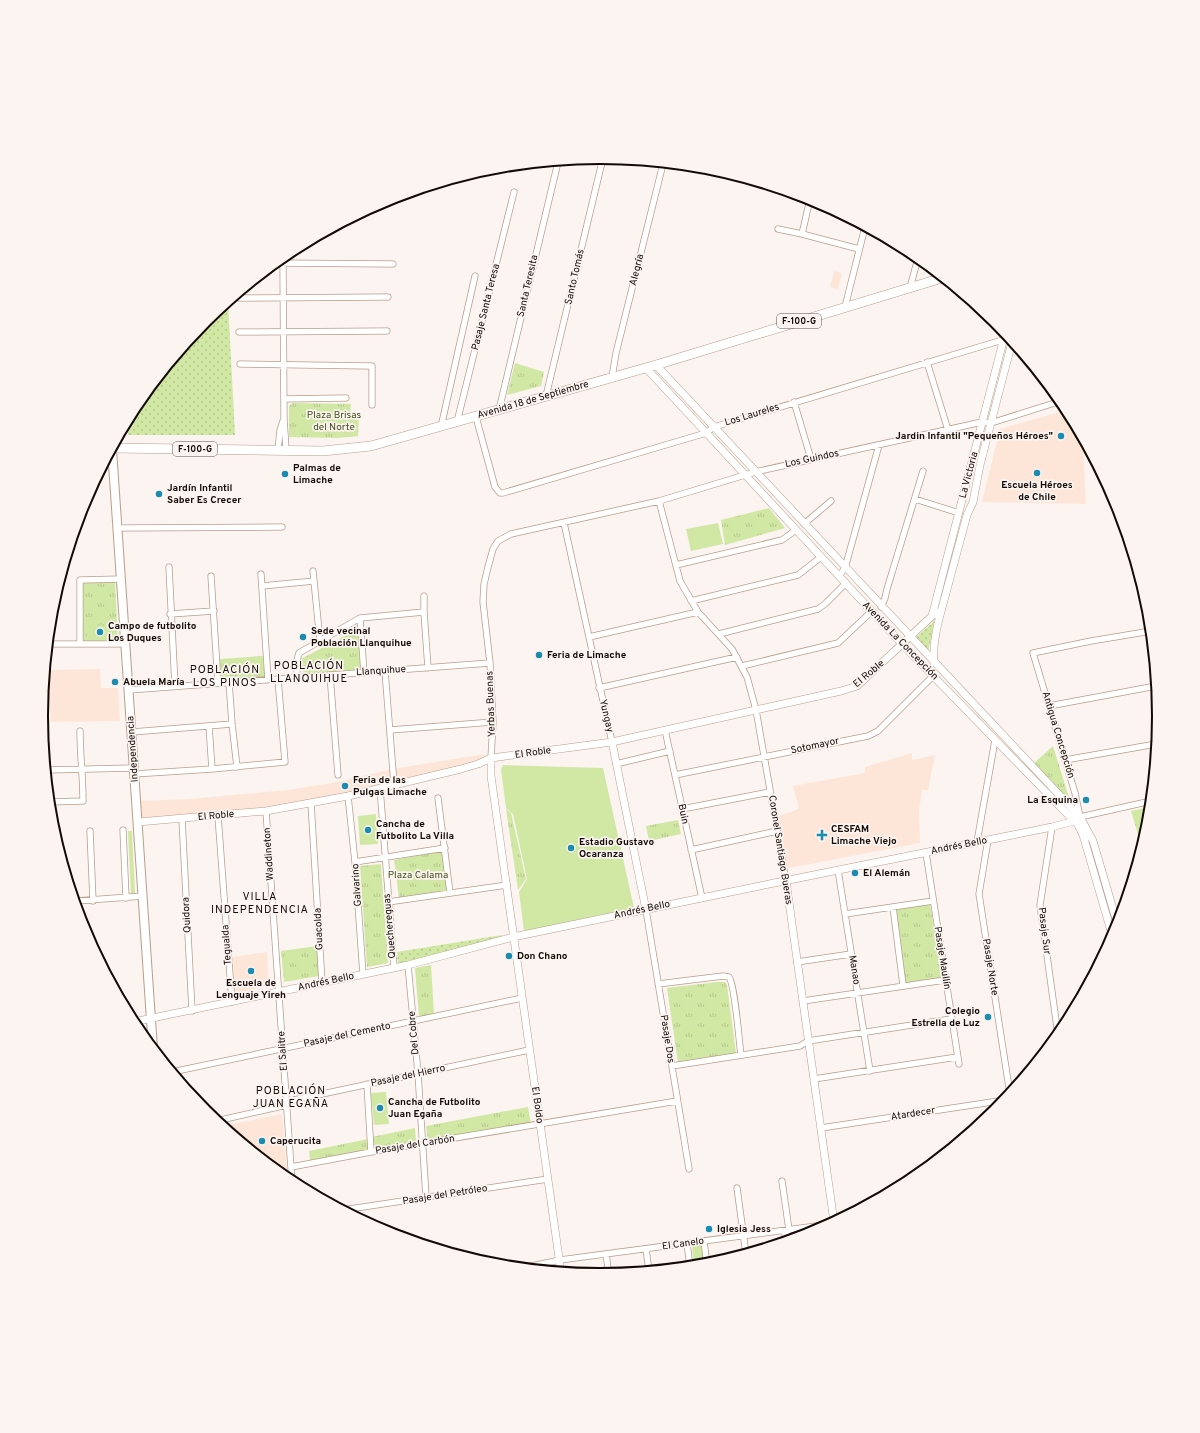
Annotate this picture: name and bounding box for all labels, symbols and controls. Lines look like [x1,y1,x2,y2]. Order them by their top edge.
street label: Santo Tomás [562,247,588,306]
street label: Alegría [627,253,647,287]
street label: Santa Teresita [515,254,541,318]
street label: Pasaje Santa Teresa [469,262,503,352]
road number: F-100-G [777,314,821,328]
street label: Avenida 18 de Septiembre [476,378,590,422]
street label: Los Laureles [723,400,781,429]
park label: Plaza Brisas del Norte [307,409,361,434]
place label: Jardin Infantil "Pequeños Héroes" [895,430,1053,443]
marker: Jardin Infantil "Pequeños Héroes" [1056,431,1066,441]
road number: F-100-G [173,442,217,456]
street label: Los Guindos [784,447,840,471]
street label: La Victoria [957,450,981,500]
place label: Palmas de Limache [293,462,341,487]
marker: Escuela Héroes de Chile [1032,468,1042,478]
marker: Palmas de Limache [280,469,290,479]
place label: Escuela Héroes de Chile [1001,479,1073,504]
place label: Jardín Infantil Saber Es Crecer [167,482,242,507]
marker: Jardín Infantil Saber Es Crecer [154,489,164,499]
street label: Avenida La Concepción [859,599,941,683]
place label: Campo de futbolito Los Duques [108,620,197,645]
place label: Sede vecinal Población Llanquihue [311,625,412,650]
marker: Campo de futbolito Los Duques [95,627,105,637]
marker: Sede vecinal Población Llanquihue [298,632,308,642]
place label: Feria de Limache [547,649,627,662]
marker: Feria de Limache [534,650,544,660]
street label: El Roble [851,657,887,691]
district label: POBLACIÓN LLANQUIHUE [270,658,348,686]
district label: POBLACIÓN LOS PINOS [190,662,260,690]
street label: Llanquihue [356,663,406,679]
street label: Yerbas Buenas [483,670,499,737]
place label: Abuela María [123,676,185,689]
marker: Abuela María [110,677,120,687]
street label: Antigua Concepción [1039,690,1077,780]
street label: Yungay [596,698,616,734]
street label: Independencia [124,715,142,783]
street label: Sotomayor [790,735,840,757]
street label: El Roble [514,744,552,762]
place label: Feria de las Pulgas Limache [353,774,427,799]
marker: Feria de las Pulgas Limache [340,781,350,791]
street label: Coronel Santiago Bueras [765,794,795,906]
place label: La Esquina [1027,794,1078,807]
marker: La Esquina [1081,795,1091,805]
street label: Buin [675,803,691,825]
street label: El Roble [197,808,235,824]
place label: Cancha de Futbolito La Villa [376,818,454,843]
place label: CESFAM Limache Viejo [831,823,897,848]
marker: Cancha de Futbolito La Villa [363,825,373,835]
street label: Waddineton [261,827,277,881]
marker: CESFAM Limache Viejo [816,829,828,841]
street label: Andrés Bello [930,834,989,858]
place label: Estadio Gustavo Ocaranza [579,836,654,861]
marker: Estadio Gustavo Ocaranza [566,843,576,853]
street label: Galvarino [349,863,365,907]
place label: El Alemán [863,867,910,880]
marker: El Alemán [850,868,860,878]
park label: Plaza Calama [388,869,448,882]
district label: VILLA INDEPENDENCIA [211,890,309,917]
street label: Quechereguas [381,893,399,959]
street label: Quidora [180,897,194,933]
street label: Andrés Bello [613,898,672,922]
street label: Pasaje Sur [1035,907,1053,955]
street label: Guacolda [311,908,327,950]
street label: Tegualda [219,924,235,966]
street label: Pasaje Maullín [931,925,953,991]
street label: Pasaje Norte [979,938,1001,996]
place label: Don Chano [517,950,568,963]
marker: Don Chano [504,951,514,961]
street label: Manao [845,954,863,986]
marker: Escuela de Lenguaje Yireh [246,966,256,976]
street label: Andrés Bello [297,970,356,994]
place label: Escuela de Lenguaje Yireh [216,977,286,1002]
place label: Colegio Estrella de Luz [911,1005,980,1030]
street label: Del Cobre [406,1011,422,1055]
marker: Colegio Estrella de Luz [983,1012,993,1022]
street label: Pasaje Dos [657,1014,677,1064]
street label: Pasaje del Cemento [302,1019,392,1051]
street label: El Salitre [275,1031,291,1071]
street label: Pasaje del Hierro [370,1062,447,1090]
district label: POBLACIÓN JUAN EGAÑA [253,1083,329,1111]
street label: El Boldo [528,1086,546,1125]
place label: Cancha de Futbolito Juan Egaña [388,1096,481,1121]
marker: Cancha de Futbolito Juan Egaña [375,1103,385,1113]
street label: Atardecer [890,1104,936,1124]
street label: Pasaje del Carbón [374,1132,456,1158]
place label: Caperucita [270,1135,321,1148]
marker: Caperucita [257,1136,267,1146]
street label: Pasaje del Petróleo [402,1182,489,1208]
place label: Iglesia Jess [717,1223,771,1236]
marker: Iglesia Jess [704,1224,714,1234]
street label: El Canelo [661,1235,705,1253]

